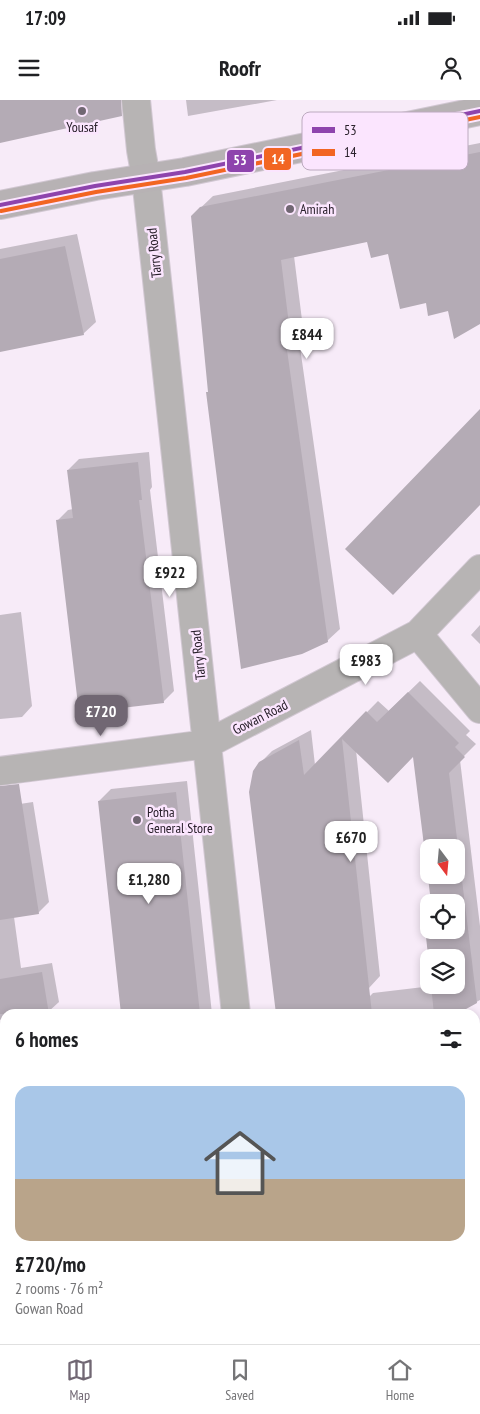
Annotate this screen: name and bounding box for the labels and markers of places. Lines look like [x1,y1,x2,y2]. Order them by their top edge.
marker: Yousaf [76,105,88,117]
place label: Yousaf [66,118,98,136]
place label: Amirah [300,200,334,218]
marker: Amirah [284,203,296,215]
pin: £844 [277,318,337,360]
pin: £922 [140,556,200,598]
pin: £983 [336,644,396,686]
pin: £720 [71,694,131,737]
place label: Potha General Store [147,803,213,837]
marker: Potha General Store [131,814,143,826]
pin: £670 [321,820,381,863]
pin: £1,280 [108,862,190,905]

